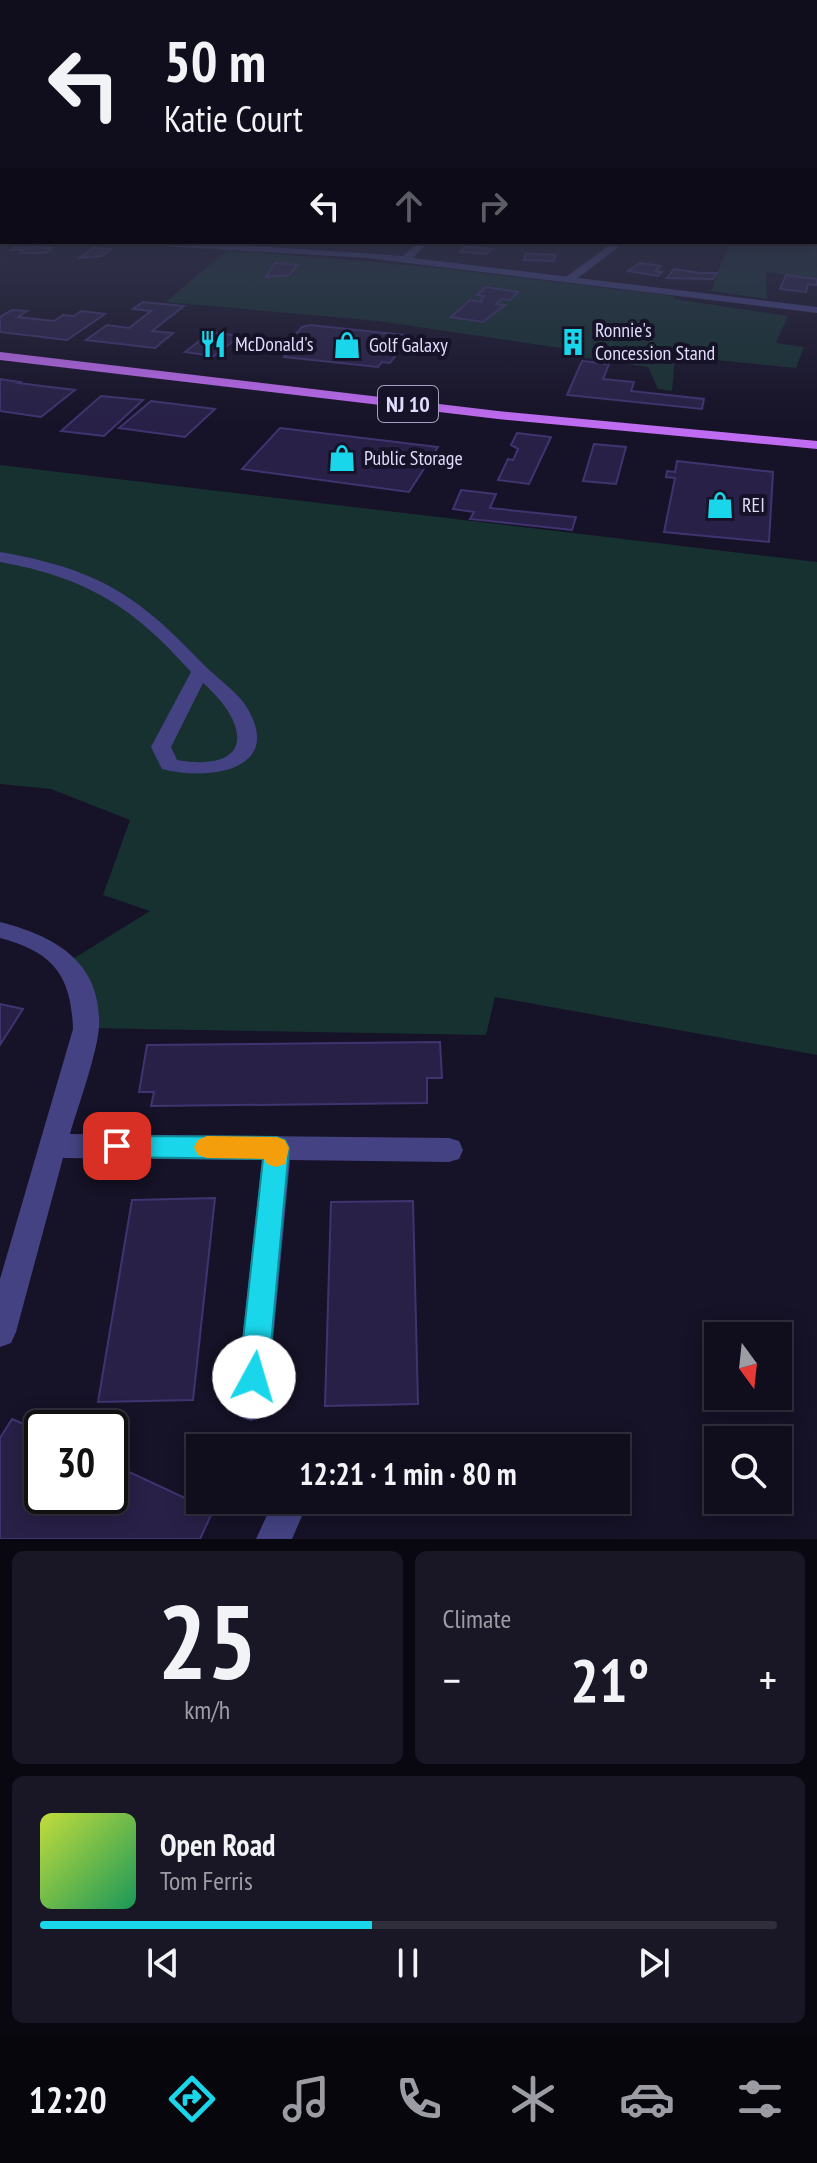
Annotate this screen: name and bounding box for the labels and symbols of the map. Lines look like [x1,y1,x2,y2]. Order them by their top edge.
place label: Ronnie's Concession Stand [595,317,715,366]
building icon: Ronnie's Concession Stand [558,327,588,357]
restaurant icon: McDonald's [198,329,228,359]
shop icon: Golf Galaxy [332,330,362,360]
place label: McDonald's [235,331,314,357]
place label: Golf Galaxy [369,332,448,358]
road number: NJ 10 [378,386,438,422]
shop icon: Public Storage [327,443,357,473]
place label: Public Storage [364,445,463,471]
shop icon: REI [705,490,735,520]
place label: REI [742,492,765,518]
pin [83,1112,151,1180]
north arrow [704,1322,792,1410]
position arrow [212,1335,296,1419]
speed limit sign: 30 [24,1410,128,1514]

